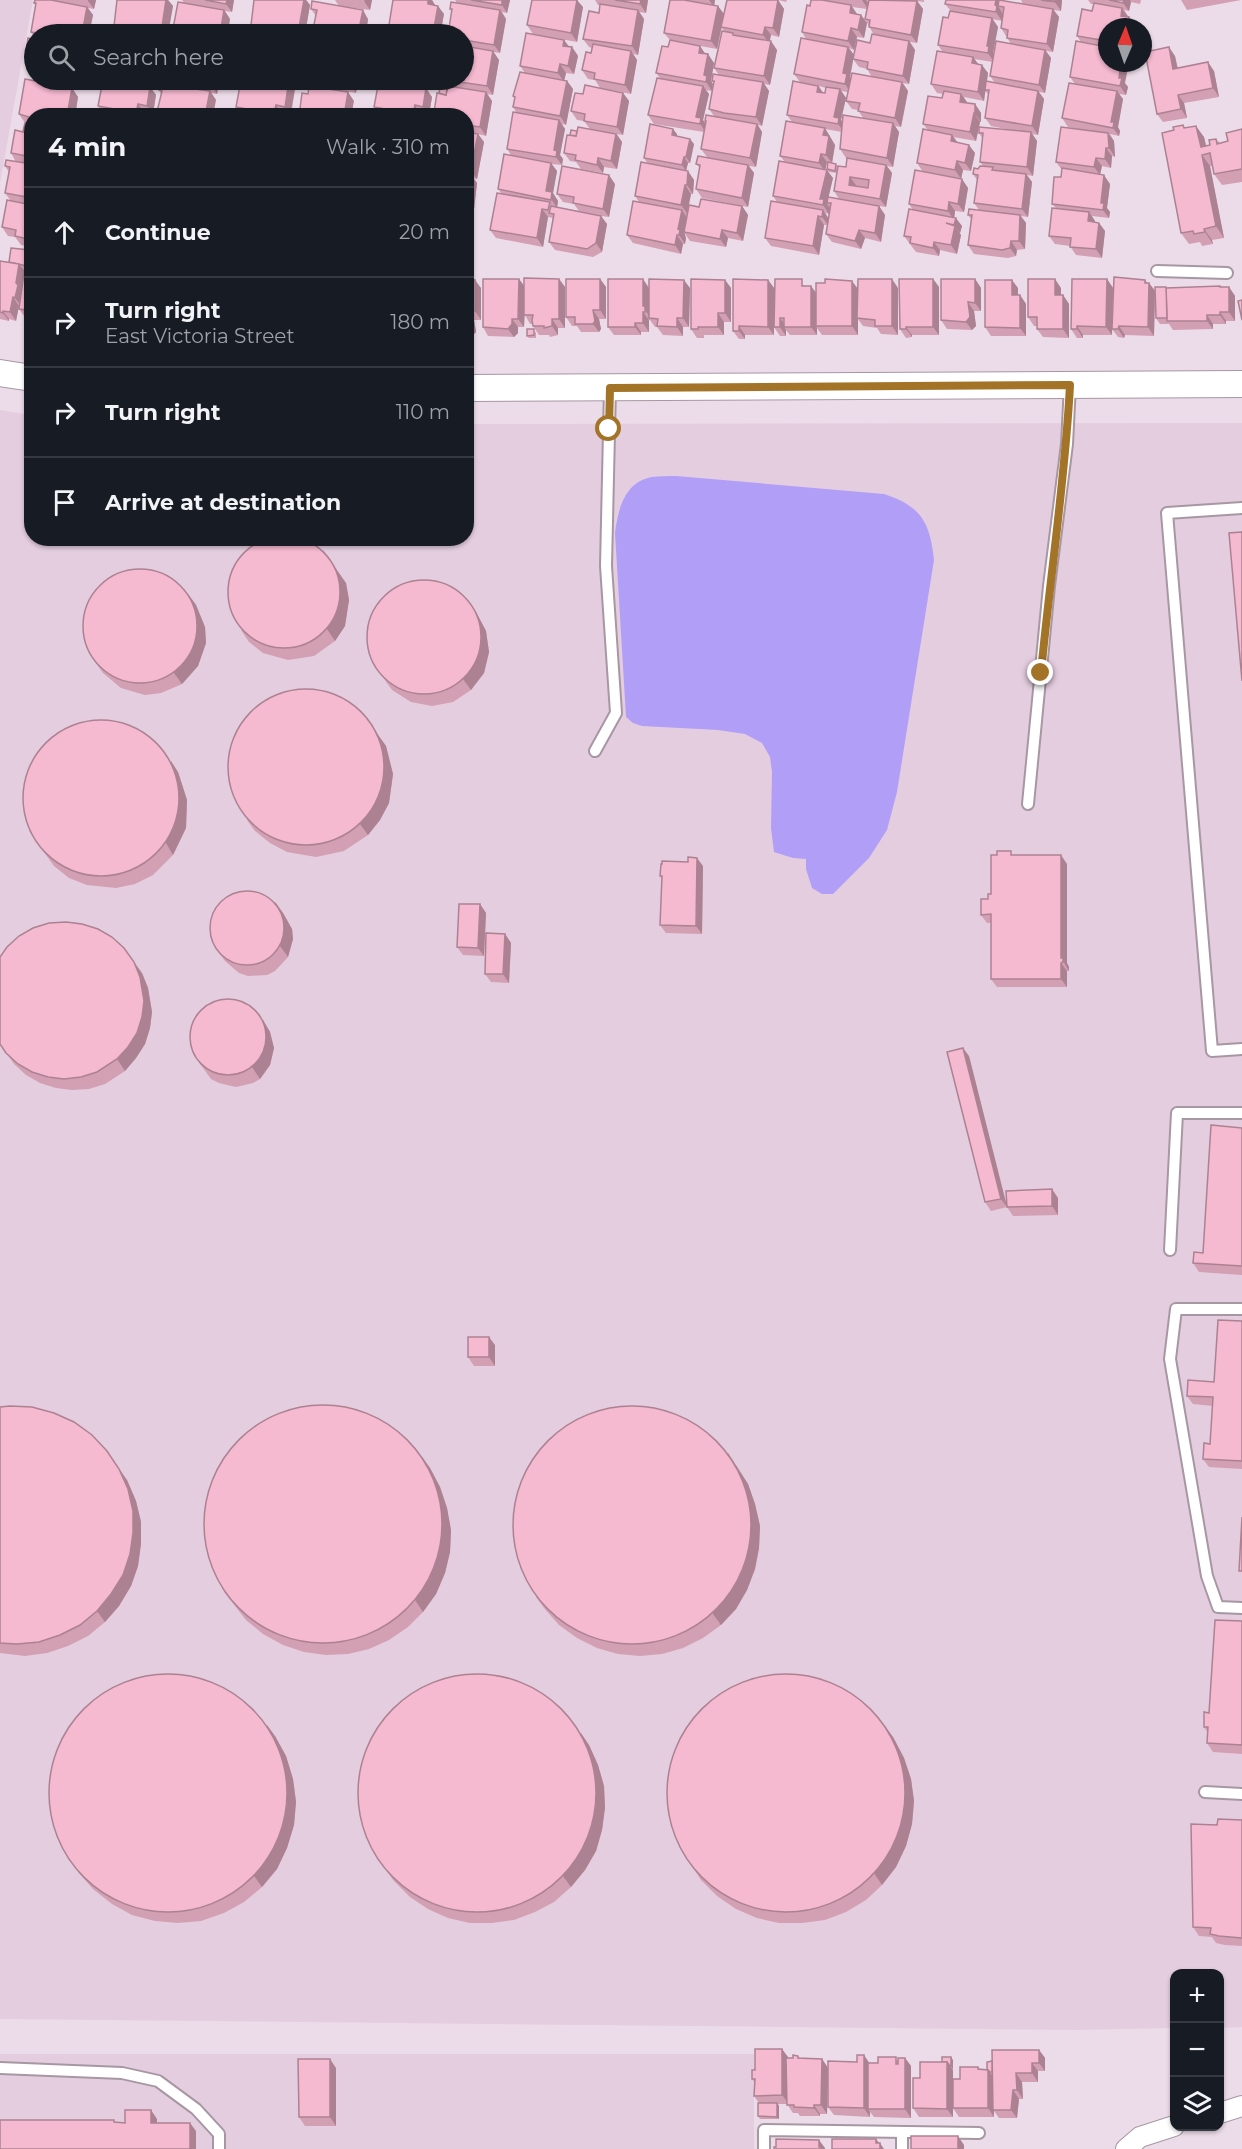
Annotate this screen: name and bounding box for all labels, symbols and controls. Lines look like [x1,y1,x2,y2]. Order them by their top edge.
north arrow [1098,18,1152,72]
search box [24,24,474,90]
icon: search [45,41,78,74]
text: Search here [93,44,224,71]
text: 4 min [48,131,126,163]
text: Walk · 310 m [326,135,450,159]
icon: ahead [48,216,81,249]
text: Continue [105,219,211,246]
text: 20 m [399,220,450,244]
text: Turn right [105,297,220,324]
icon: right [48,306,81,339]
text: 180 m [390,310,450,334]
text: East Victoria Street [105,324,295,348]
icon: right [48,396,81,429]
text: Turn right [105,399,220,426]
text: 110 m [396,400,450,424]
route start [595,415,621,441]
icon: arrive [48,486,81,519]
text: Arrive at destination [105,489,341,516]
route end [1027,659,1053,685]
map controls [1170,1969,1224,2131]
button: + [1170,1969,1224,2023]
button: − [1170,2023,1224,2077]
button: layers [1170,2077,1224,2131]

